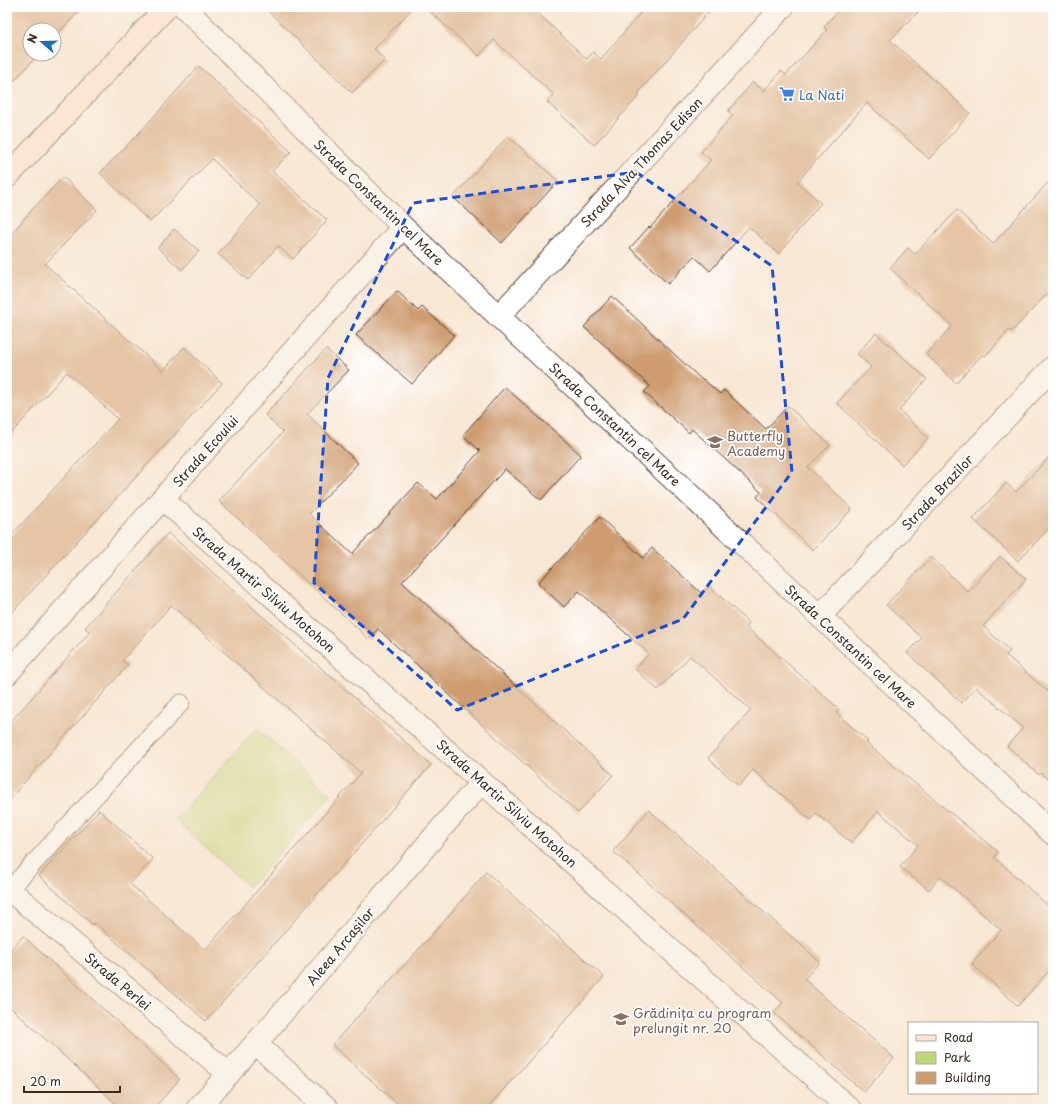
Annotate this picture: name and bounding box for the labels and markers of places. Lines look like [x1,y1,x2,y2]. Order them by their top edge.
supermarket icon: La Nati [778,85,796,103]
place label: La Nati [799,85,845,104]
place label: Butterfly Academy [727,426,785,460]
school or university icon: Butterfly Academy [706,433,724,451]
place label: Grădinița cu program prelungit nr. 20 [633,1003,771,1037]
school or university icon: Grădinița cu program prelungit nr. 20 [612,1010,630,1028]

